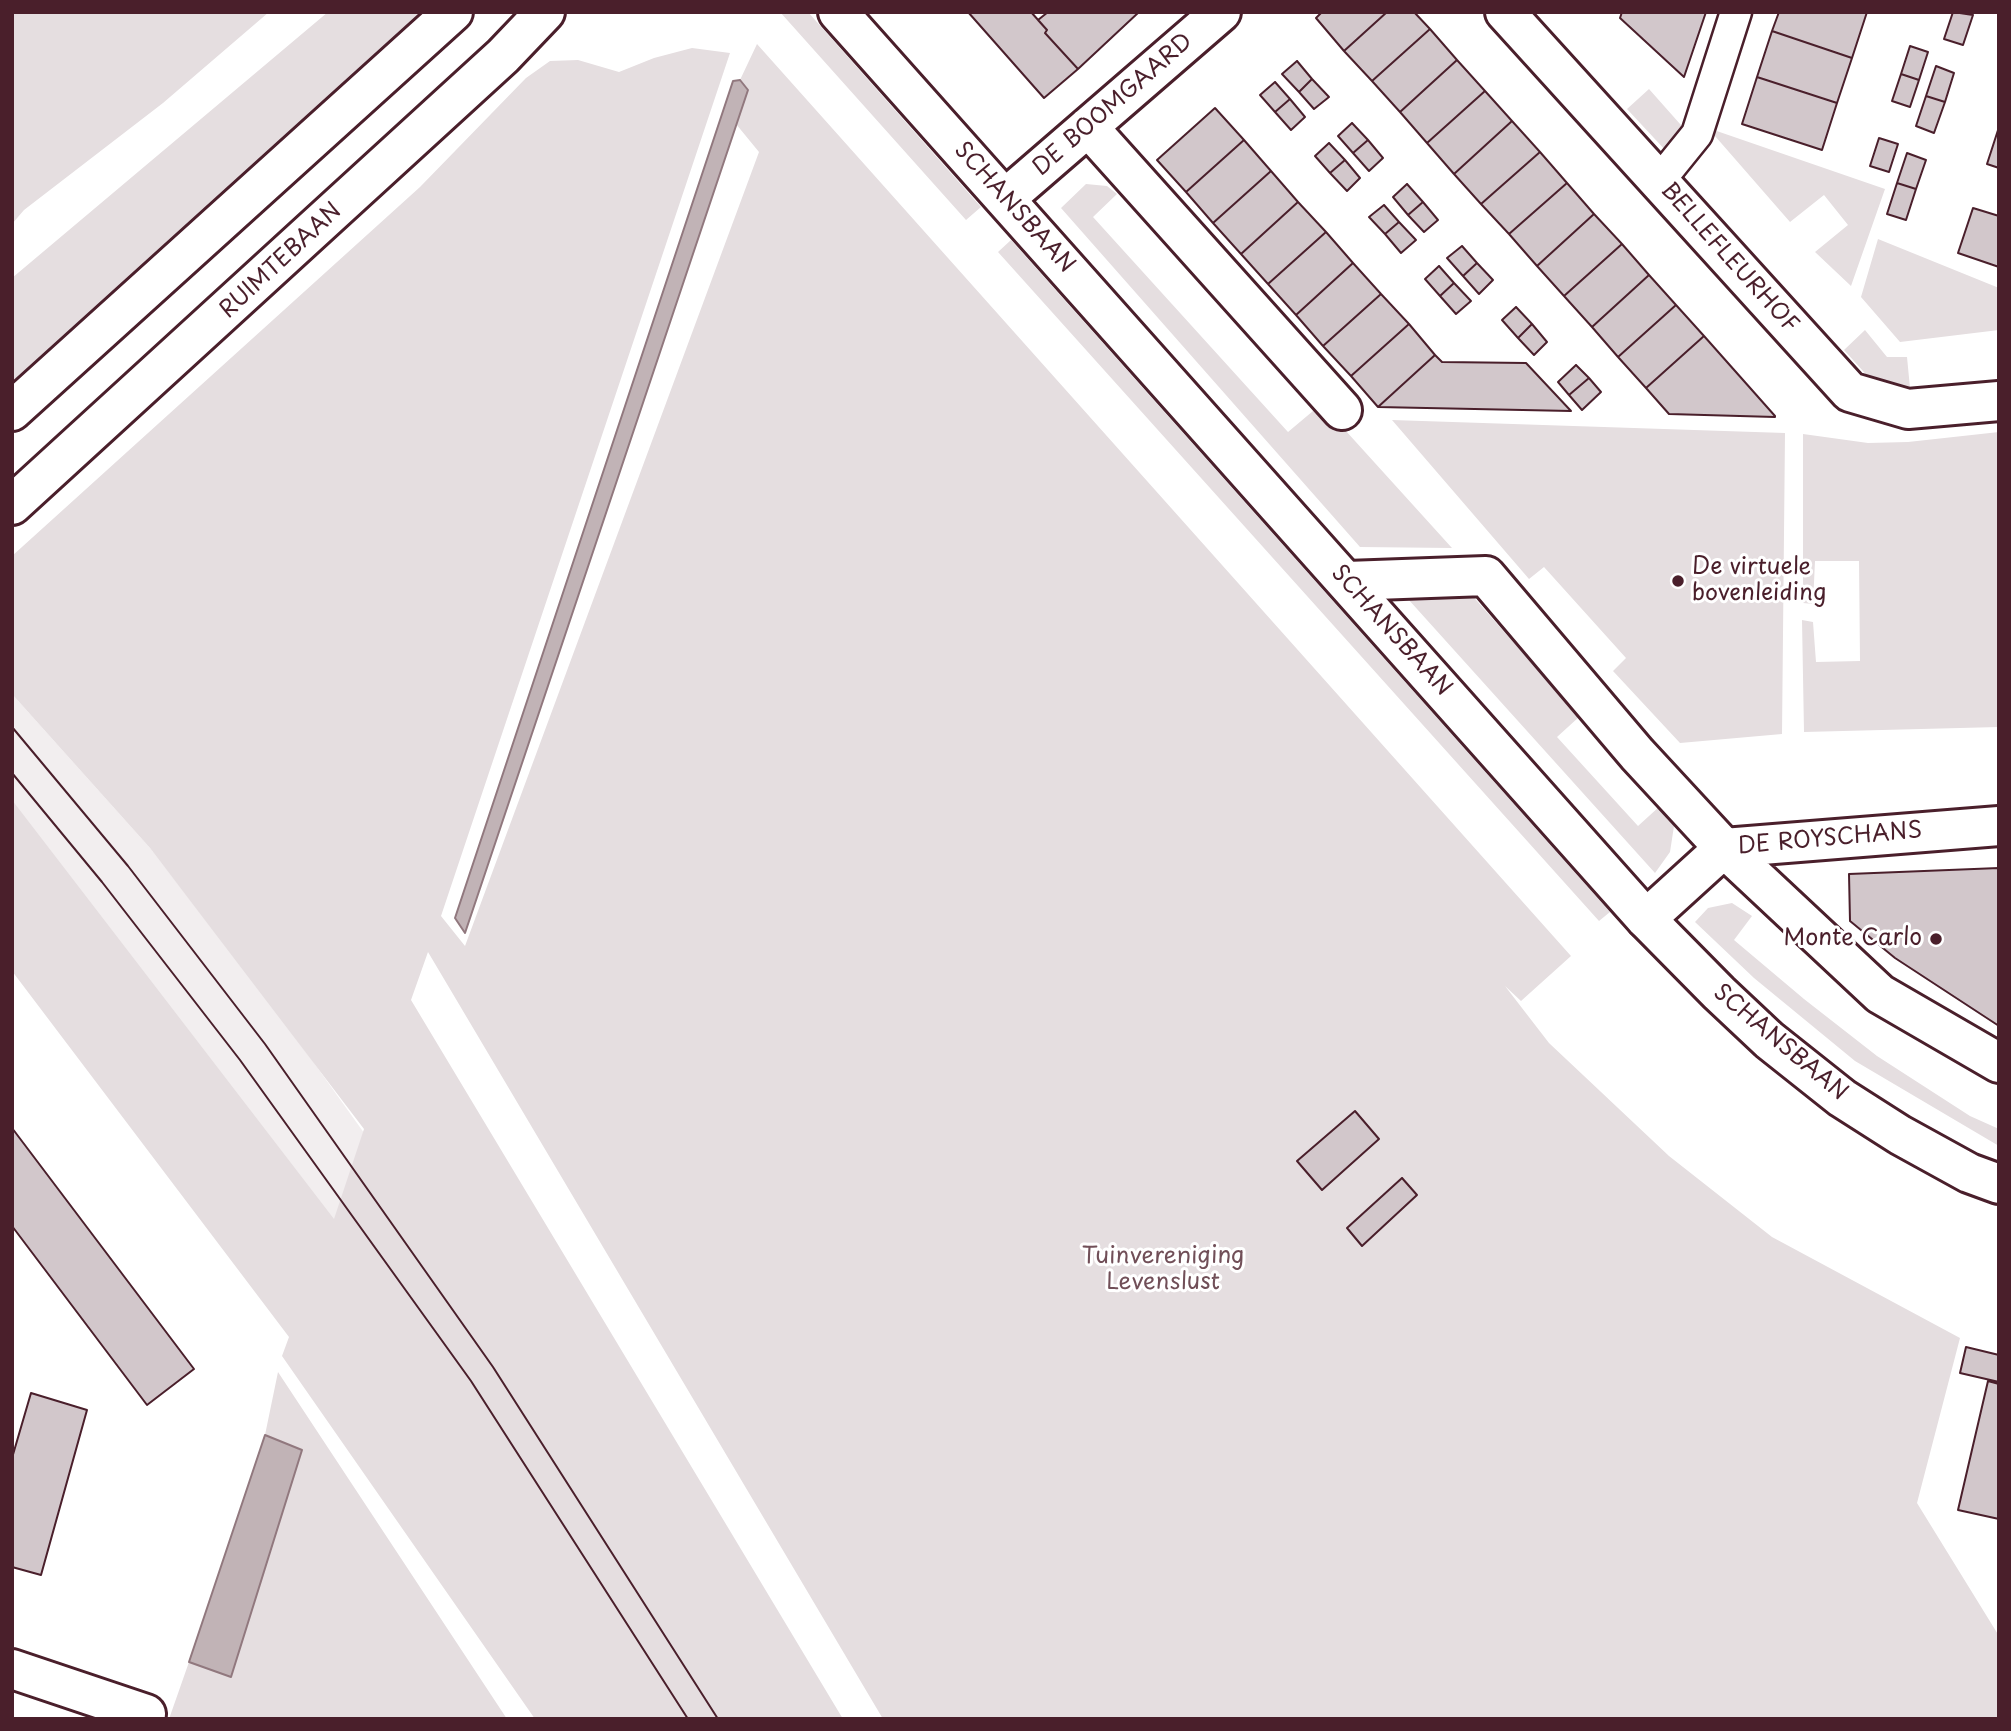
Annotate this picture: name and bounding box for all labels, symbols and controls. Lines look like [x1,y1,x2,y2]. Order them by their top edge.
street label: DE BOOMGAARD [1027,28,1199,182]
street label: SCHANSBAAN [948,137,1080,279]
street label: BELLEFLEURHOF [1654,177,1804,339]
street label: RUIMTEBAAN [214,198,348,324]
place label: De virtuele bovenleiding [1692,554,1827,608]
street label: SCHANSBAAN [1325,560,1457,702]
marker: De virtuele bovenleiding [1670,573,1686,589]
street label: DE ROYSCHANS [1737,817,1923,861]
place label: Monte Carlo [1784,925,1922,953]
marker: Monte Carlo [1928,931,1944,947]
street label: SCHANSBAAN [1707,979,1853,1107]
park label: Tuinvereniging Levenslust [1082,1243,1244,1297]

